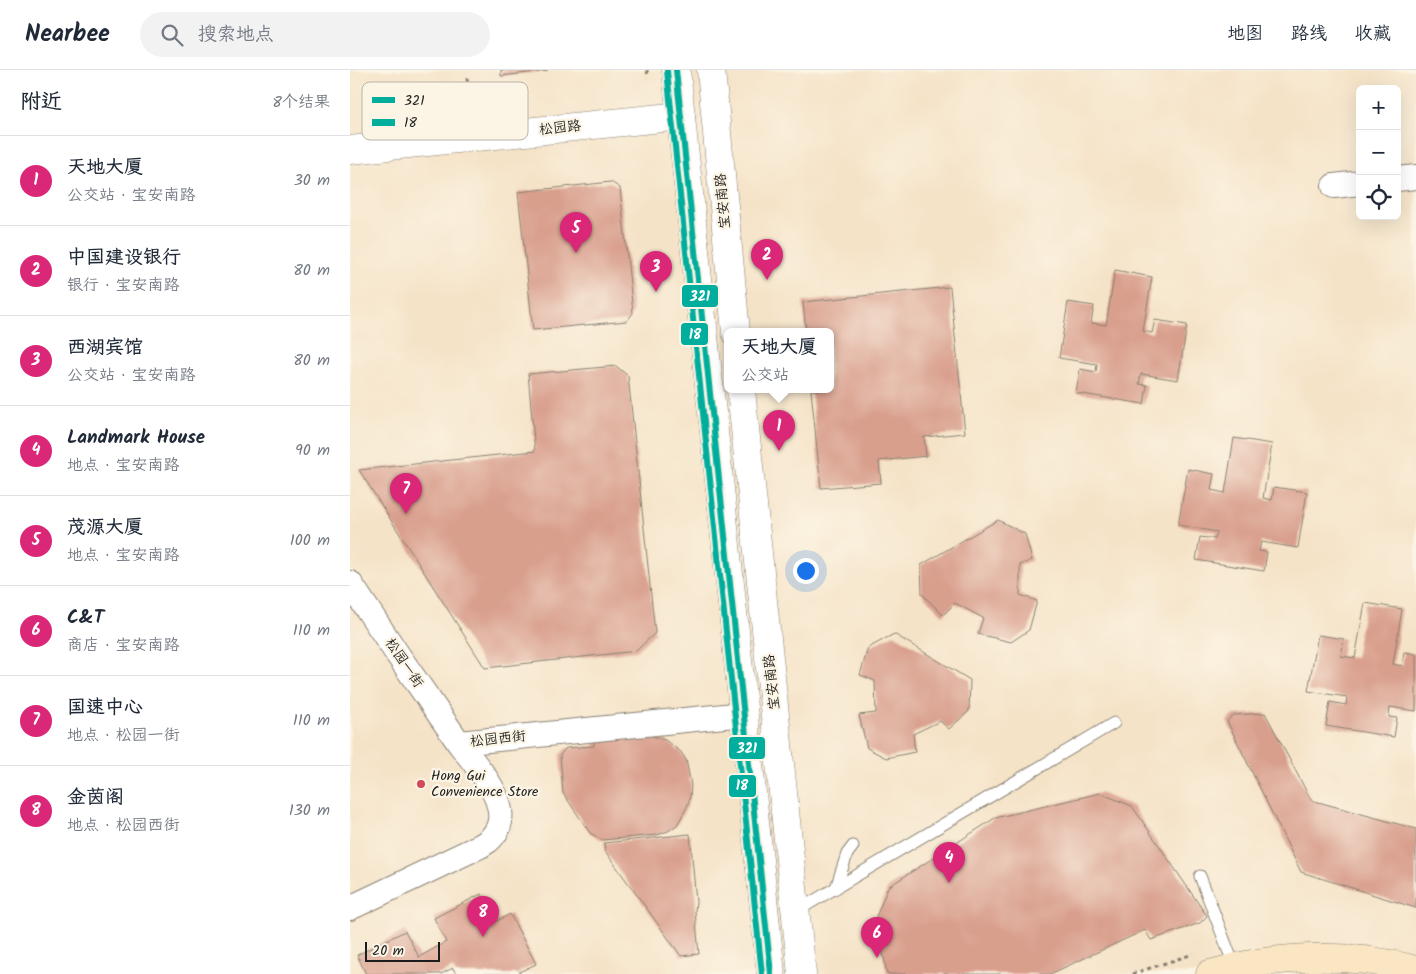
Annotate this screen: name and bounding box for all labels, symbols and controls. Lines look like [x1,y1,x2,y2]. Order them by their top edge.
search box [140,12,490,57]
text: Nearbee [25,15,110,54]
text: 搜索地点 [198,20,274,50]
text: 地图 [1227,20,1263,49]
text: 路线 [1291,20,1327,49]
text: 收藏 [1355,20,1391,49]
icon: search [158,21,186,49]
legend [362,82,528,140]
map controls [1356,85,1401,220]
button: + [1356,85,1401,130]
text: 附近 [20,86,62,119]
text: 8个结果 [272,90,330,115]
text: 321 [404,90,425,112]
text: 18 [404,112,417,134]
street label: 松园路 [538,115,582,141]
button: − [1356,130,1401,175]
text: 天地大厦 [67,153,143,183]
text: 1 [34,168,38,193]
text: 30 m [294,168,330,193]
street label: 宝安南路 [710,172,736,230]
button: locate [1356,175,1401,220]
text: 公交站 · 宝安南路 [67,183,196,208]
pin: 5 [560,212,592,253]
pin: 2 [751,239,783,280]
text: 中国建设银行 [67,243,181,273]
pin: 3 [640,251,672,292]
text: 2 [31,258,41,283]
text: 80 m [293,258,330,283]
text: 银行 · 宝安南路 [67,273,180,298]
line badge: 321 [681,284,719,308]
text: 321 [689,286,711,308]
line badge: 18 [680,322,709,346]
text: 18 [689,324,702,346]
popup [724,328,834,393]
text: 西湖宾馆 [67,333,143,363]
text: 天地大厦 [741,333,817,363]
text: 3 [32,348,40,373]
text: 80 m [293,348,330,373]
text: 公交站 · 宝安南路 [67,363,196,388]
text: 公交站 [741,363,789,388]
pin: 1 [763,410,795,451]
text: Landmark House [67,423,205,453]
text: 4 [32,438,40,463]
text: 90 m [295,438,330,463]
text: 地点 · 宝安南路 [67,453,180,478]
pin: 7 [390,473,422,514]
text: 茂源大厦 [67,513,143,543]
text: 5 [32,528,40,553]
text: 100 m [290,528,330,553]
text: 地点 · 宝安南路 [67,543,180,568]
your location [793,558,819,584]
text: C&T [67,603,104,633]
text: 6 [32,618,40,643]
text: 110 m [293,618,330,643]
text: 商店 · 宝安南路 [67,633,180,658]
street label: 松园一街 [379,634,429,692]
street label: 宝安南路 [758,653,786,711]
text: 国速中心 [67,693,143,723]
text: 7 [32,708,40,733]
text: 110 m [293,708,330,733]
text: 地点 · 松园一街 [67,723,180,748]
street label: 松园西街 [469,725,527,753]
line badge: 321 [728,736,766,760]
text: 321 [736,738,758,760]
place label: Hong Gui Convenience Store [431,765,539,803]
line badge: 18 [728,774,757,798]
text: 18 [736,775,749,797]
marker: Hong Gui Convenience Store [415,778,427,790]
text: 金茵阁 [67,783,124,813]
text: 8 [31,798,41,823]
text: 130 m [289,798,330,823]
text: 地点 · 松园西街 [67,813,180,838]
pin: 4 [933,842,965,883]
pin: 8 [467,896,499,937]
pin: 6 [861,917,893,958]
scale bar [365,939,440,962]
text: 20 m [372,940,404,962]

